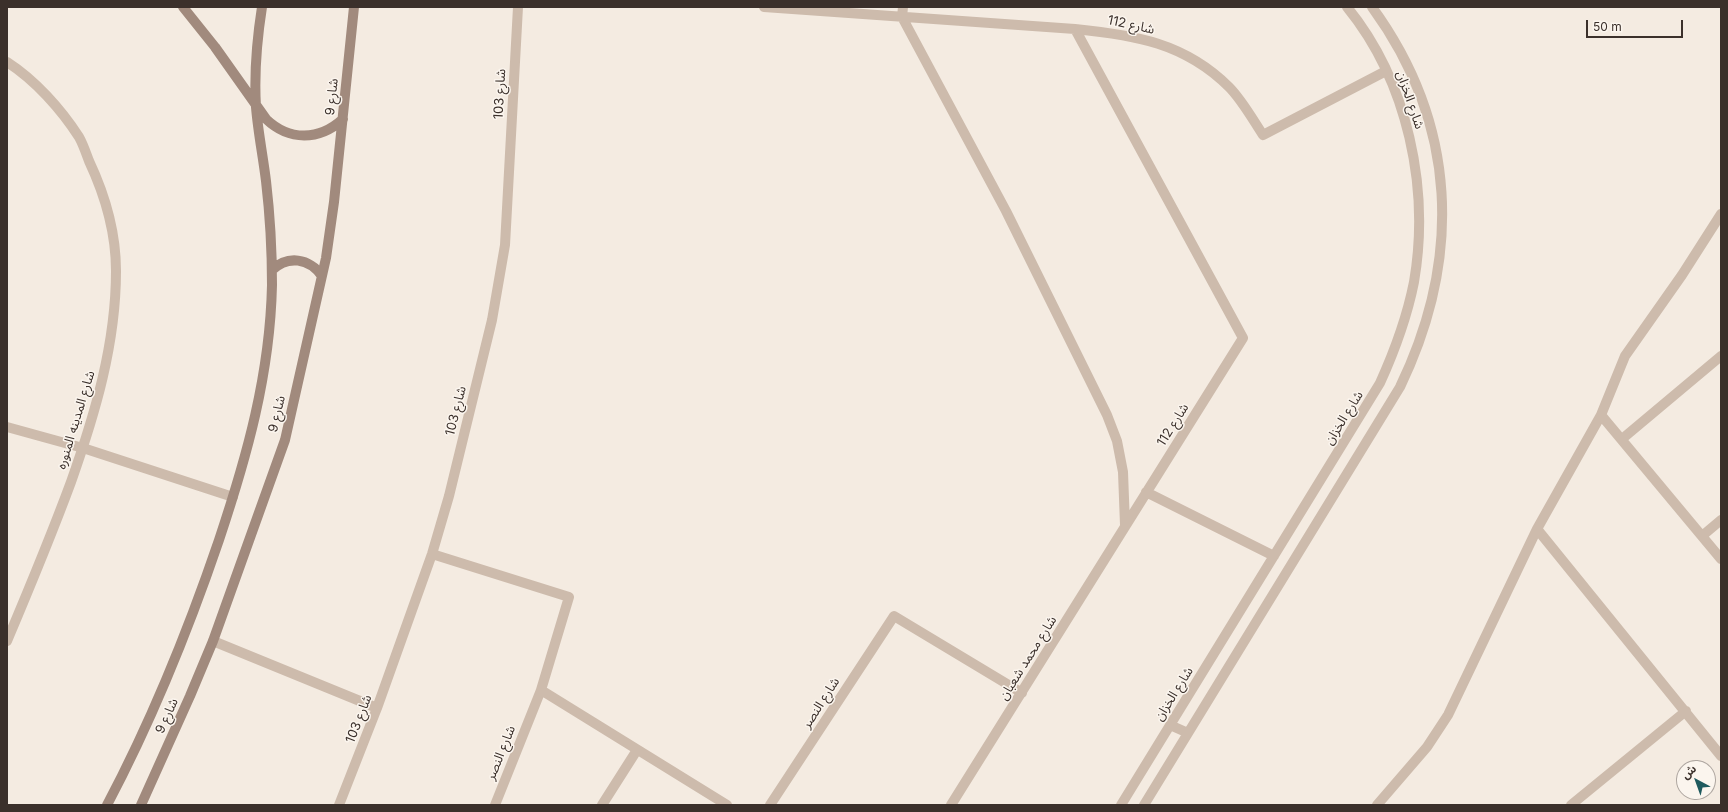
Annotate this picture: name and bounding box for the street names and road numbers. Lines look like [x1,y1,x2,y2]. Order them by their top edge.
street label: شارع 112 [1106,12,1156,38]
street label: شارع 103 [491,68,509,120]
street label: شارع الخزان [1393,69,1427,131]
street label: شارع 9 [322,78,342,116]
street label: شارع المدينه المنوره [54,369,98,471]
street label: شارع 103 [442,385,470,437]
street label: شارع الخزان [1321,388,1367,448]
street label: شارع 9 [265,394,289,434]
street label: شارع 112 [1154,401,1192,449]
street label: شارع محمد شعبان [996,613,1060,703]
street label: شارع الخزان [1151,664,1197,724]
street label: شارع النصر [799,675,843,731]
street label: شارع 103 [343,693,375,745]
street label: شارع 9 [152,696,182,736]
street label: شارع النصر [483,723,519,783]

